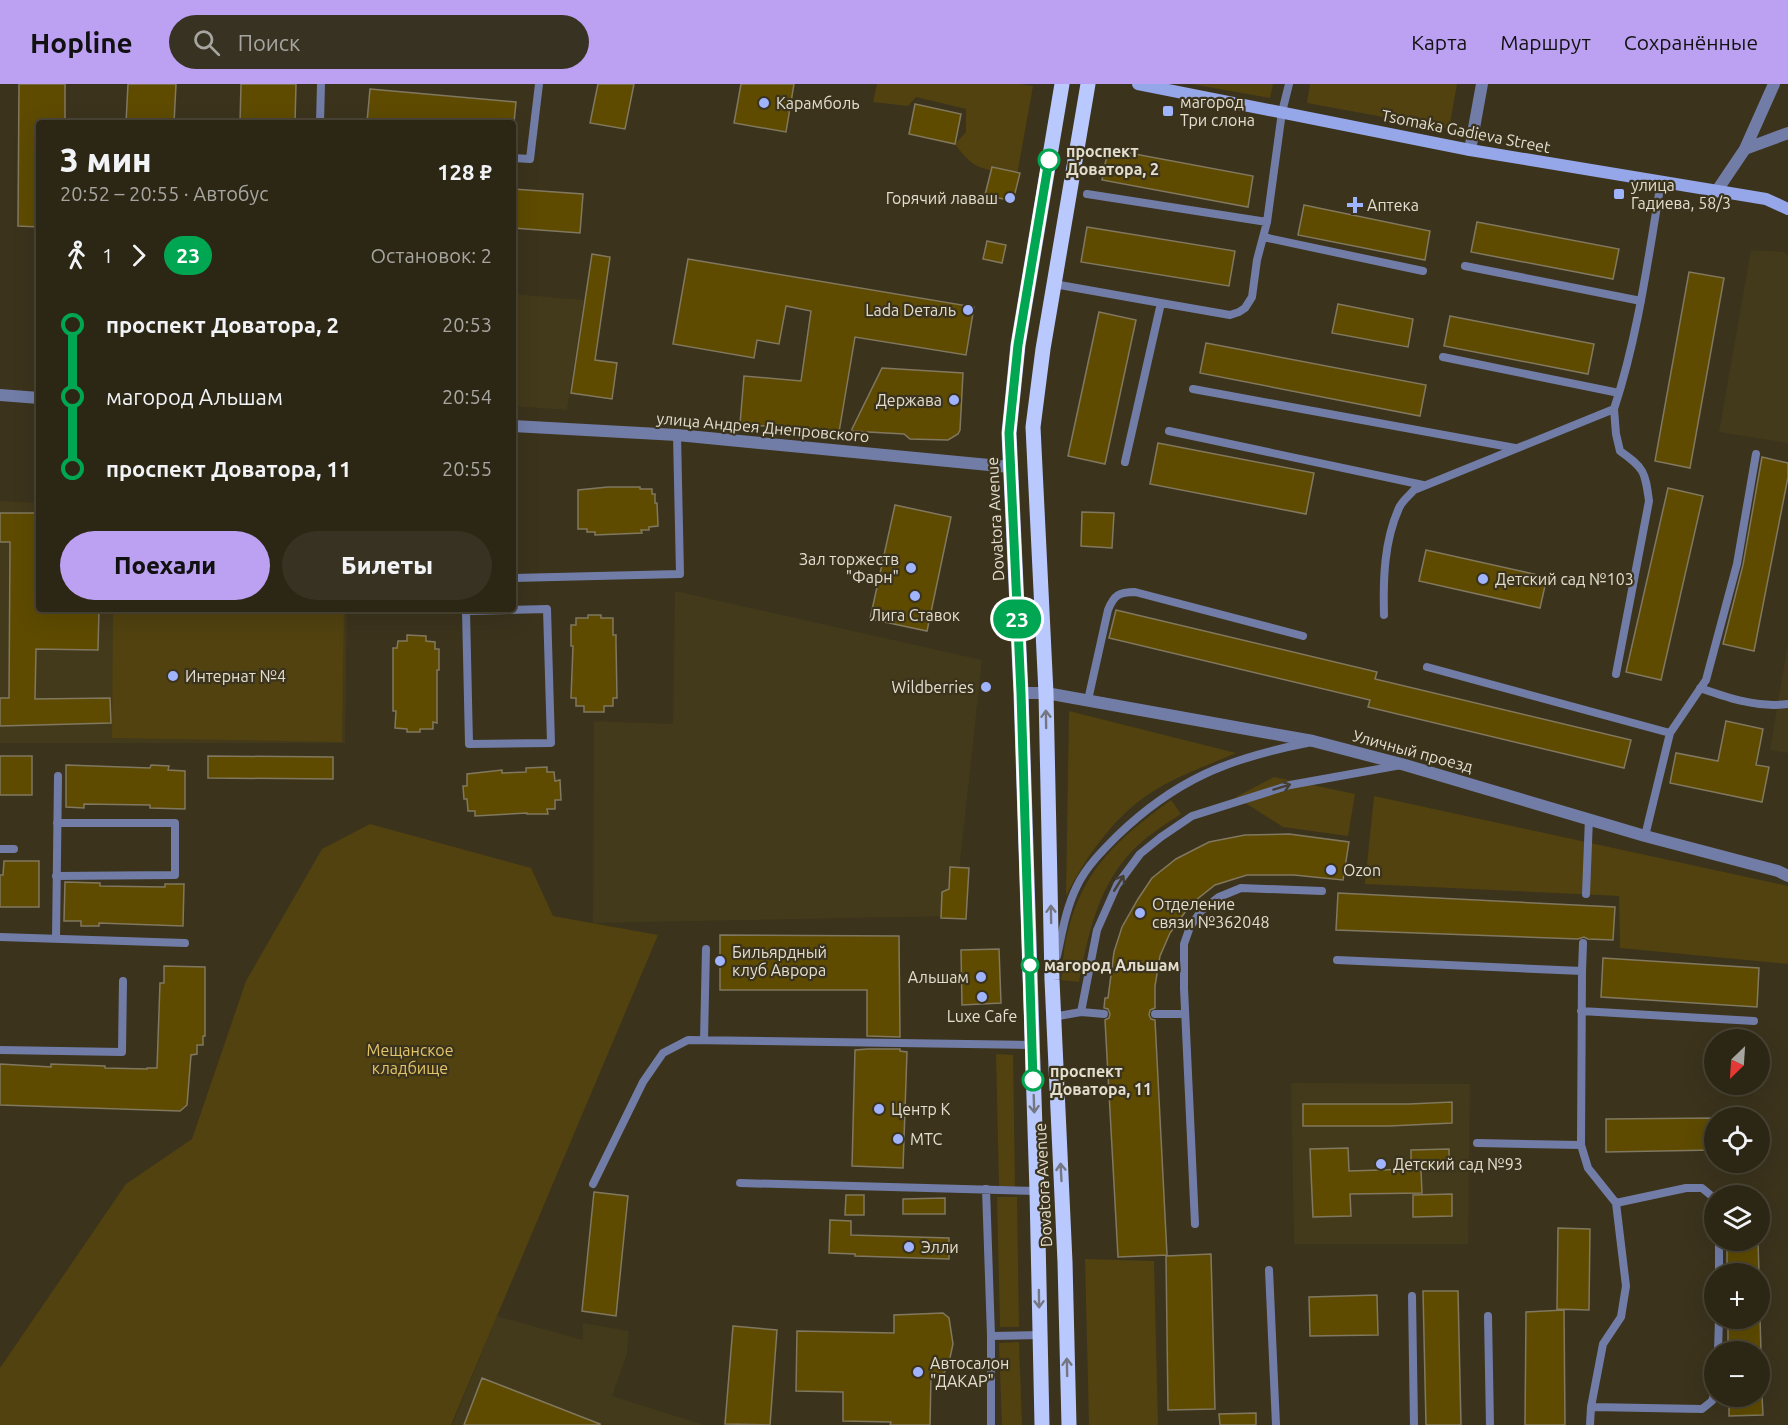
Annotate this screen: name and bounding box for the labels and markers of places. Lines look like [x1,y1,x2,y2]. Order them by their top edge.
place label: магород Три слона [1180,93,1255,129]
place label: Карамболь [776,94,860,112]
marker: Карамболь [757,96,771,110]
marker: магород Три слона [1161,104,1175,118]
place label: проспект Доватора, 2 [1066,142,1159,178]
marker: проспект Доватора, 2 [1038,149,1060,171]
place label: улица Гадиева, 58/3 [1631,176,1731,212]
marker: улица Гадиева, 58/3 [1612,187,1626,201]
place label: Горячий лаваш [886,189,998,207]
marker: Горячий лаваш [1003,191,1017,205]
place label: Аптека [1367,196,1419,214]
marker: Аптека [1348,198,1362,212]
place label: Lada Dеталь [865,301,956,319]
marker: Lada Dеталь [961,303,975,317]
place label: Держава [876,391,942,409]
marker: Держава [947,393,961,407]
place label: Зал торжеств "Фарн" [799,550,899,586]
marker: Зал торжеств "Фарн" [904,561,918,575]
place label: Детский сад №103 [1495,570,1634,588]
marker: Детский сад №103 [1476,572,1490,586]
marker: Лига Ставок [908,589,922,603]
place label: Лига Ставок [870,606,960,624]
place label: Интернат №4 [185,667,286,685]
marker: Интернат №4 [166,669,180,683]
place label: Wildberries [891,678,974,696]
marker: Wildberries [979,680,993,694]
place label: Ozon [1343,861,1381,879]
marker: Ozon [1324,863,1338,877]
place label: Отделение связи №362048 [1152,895,1269,931]
marker: Отделение связи №362048 [1133,906,1147,920]
place label: Бильярдный клуб Аврора [732,943,827,979]
marker: Бильярдный клуб Аврора [713,954,727,968]
marker: магород Альшам [1021,956,1039,974]
place label: магород Альшам [1044,956,1179,974]
place label: Альшам [908,968,969,986]
marker: Альшам [974,970,988,984]
marker: Luxe Cafe [975,990,989,1004]
place label: Luxe Cafe [947,1007,1017,1025]
place label: проспект Доватора, 11 [1050,1062,1152,1098]
marker: проспект Доватора, 11 [1022,1069,1044,1091]
place label: Центр К [891,1100,951,1118]
marker: Центр К [872,1102,886,1116]
place label: МТС [910,1130,943,1148]
marker: МТС [891,1132,905,1146]
place label: Детский сад №93 [1393,1155,1523,1173]
marker: Детский сад №93 [1374,1157,1388,1171]
place label: Элли [921,1238,959,1256]
marker: Элли [902,1240,916,1254]
place label: Автосалон "ДАКАР" [930,1354,1009,1390]
marker: Автосалон "ДАКАР" [911,1365,925,1379]

